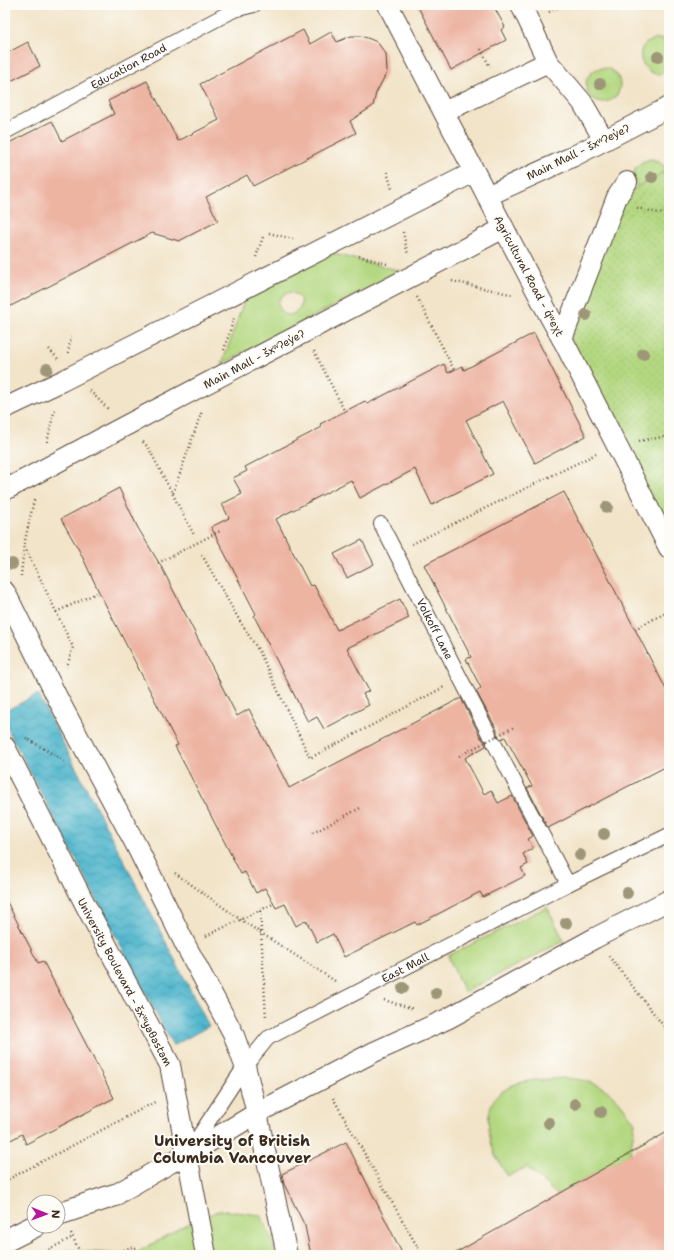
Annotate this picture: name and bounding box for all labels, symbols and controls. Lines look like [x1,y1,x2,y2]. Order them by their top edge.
street label: Education Road [88,40,169,93]
street label: Main Mall - šxʷʔey̓eʔ [524,121,633,184]
street label: Agricultural Road - q̓ʷeχt [490,213,567,340]
street label: Main Mall - šxʷʔey̓eʔ [201,326,308,393]
street label: Volkoff Lane [413,596,456,662]
street label: University Boulevard - šxʷyəθəstəm [74,895,176,1069]
street label: East Mall [379,949,432,987]
district label: University of British Columbia Vancouver [153,1131,311,1168]
north arrow [26,1194,66,1234]
text: N [48,1210,63,1219]

